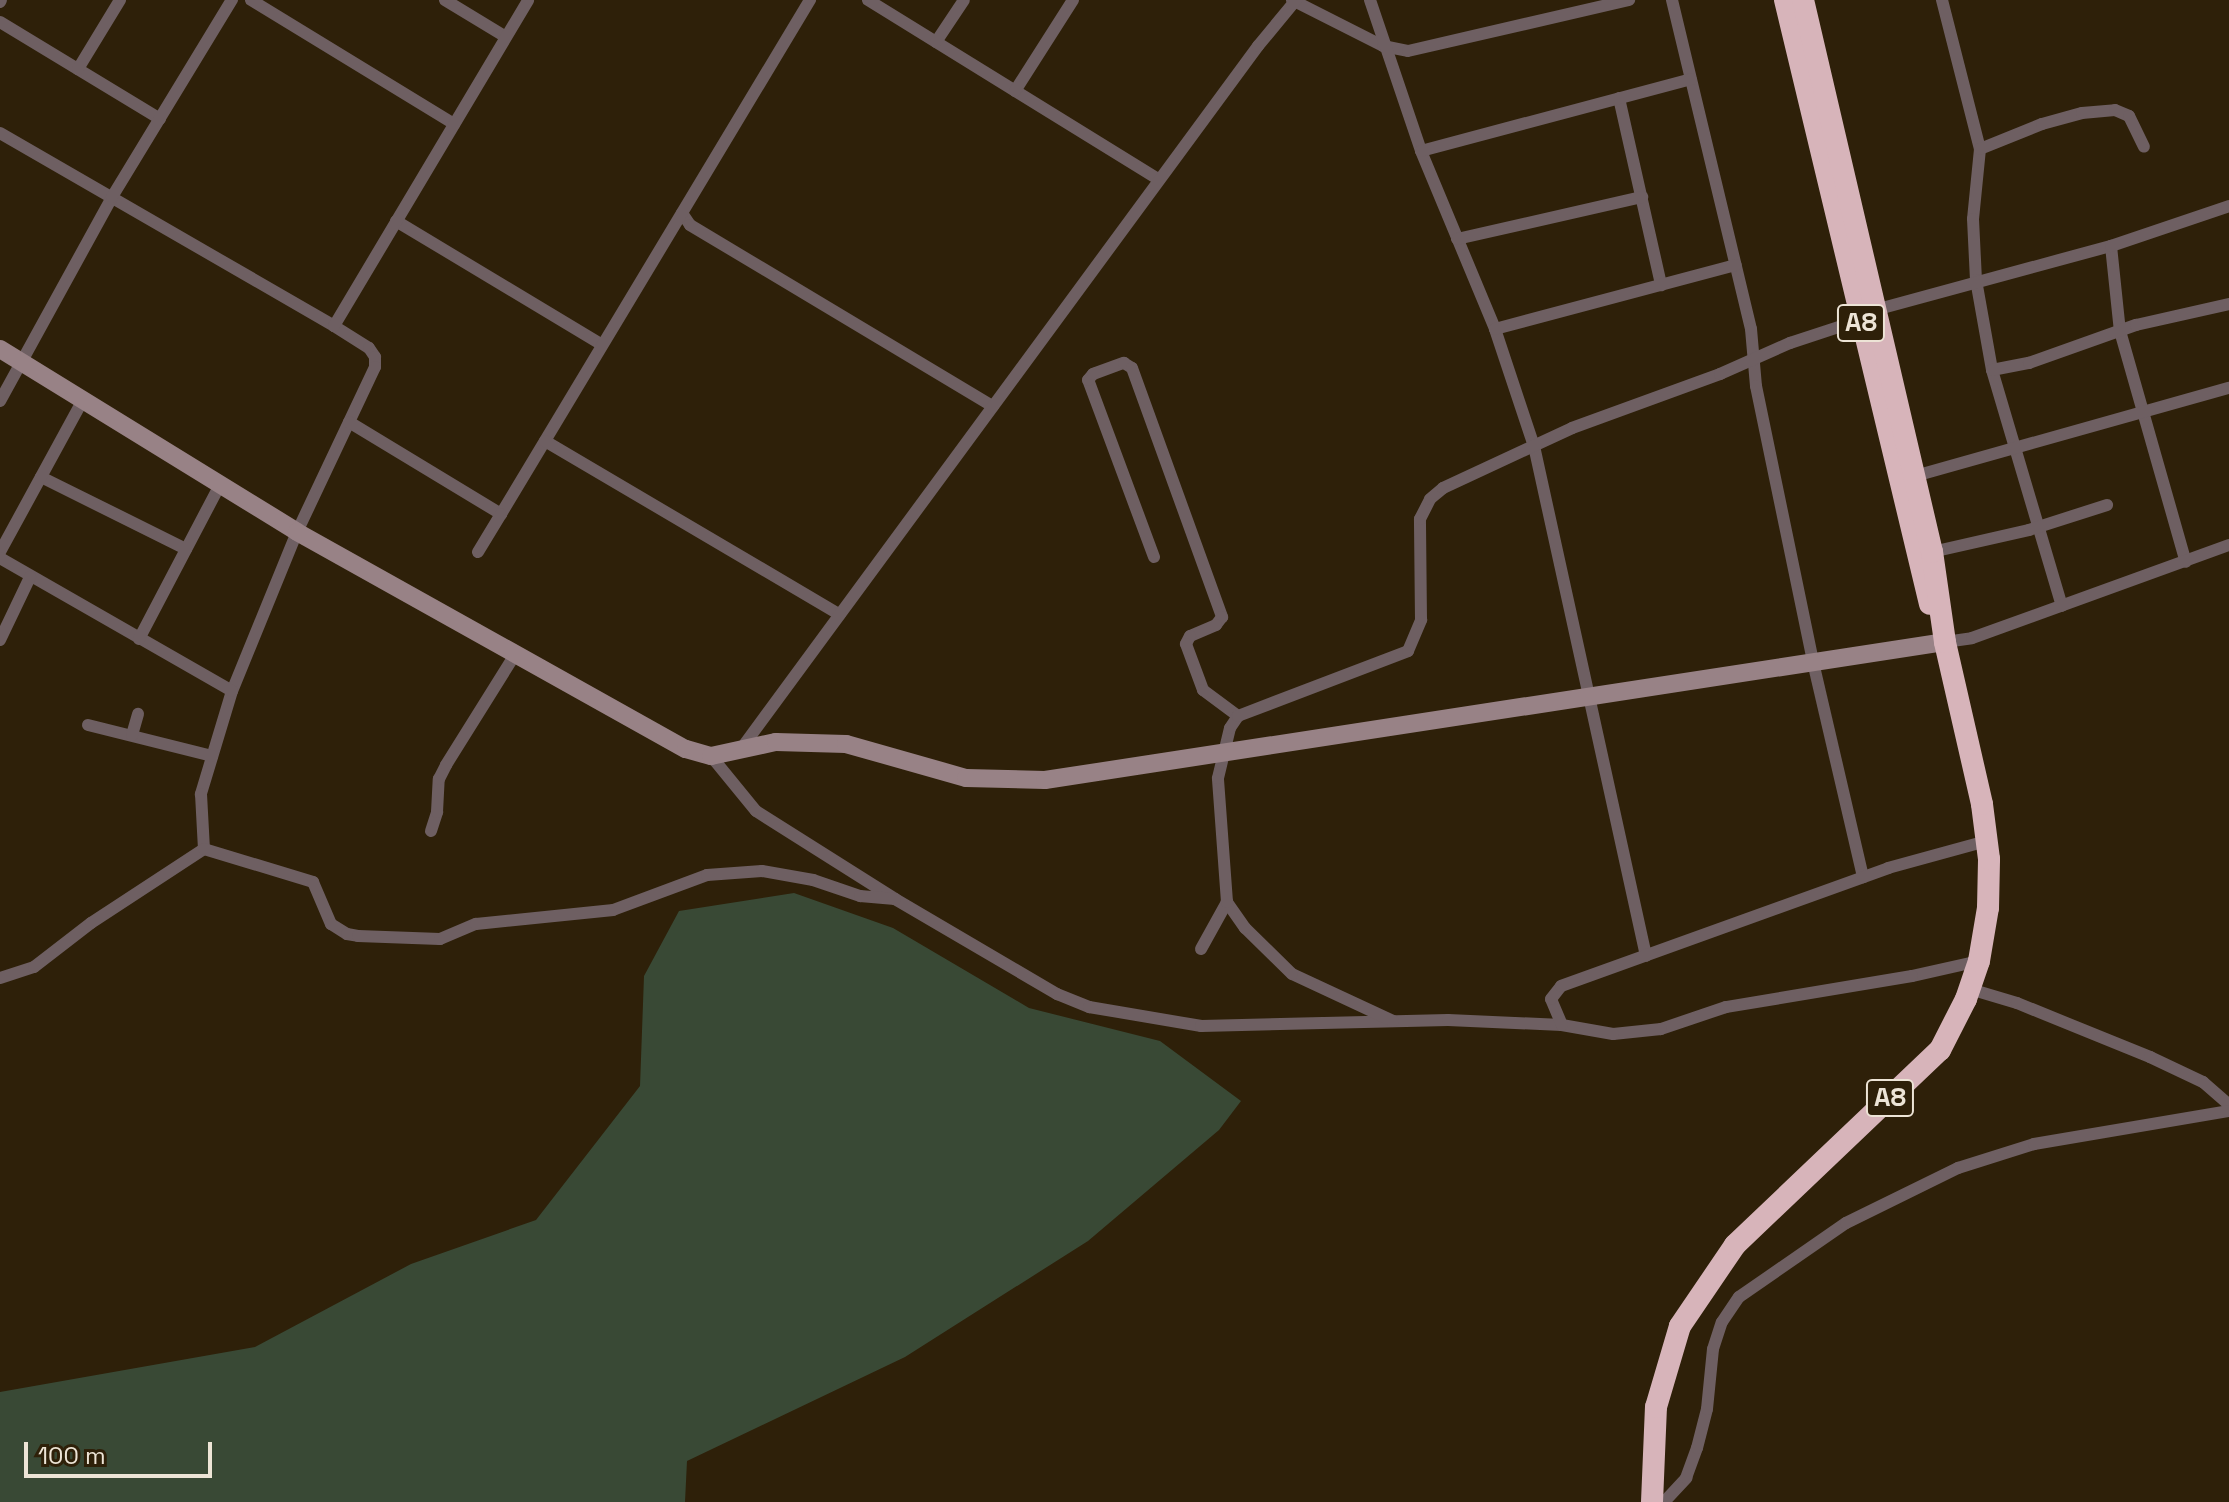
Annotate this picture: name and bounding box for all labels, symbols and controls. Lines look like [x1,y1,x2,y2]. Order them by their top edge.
road number: A8 [1835,301,1887,345]
road number: A8 [1864,1076,1916,1120]
scale bar [28,1426,216,1476]
text: 100 m [38,1440,106,1471]

